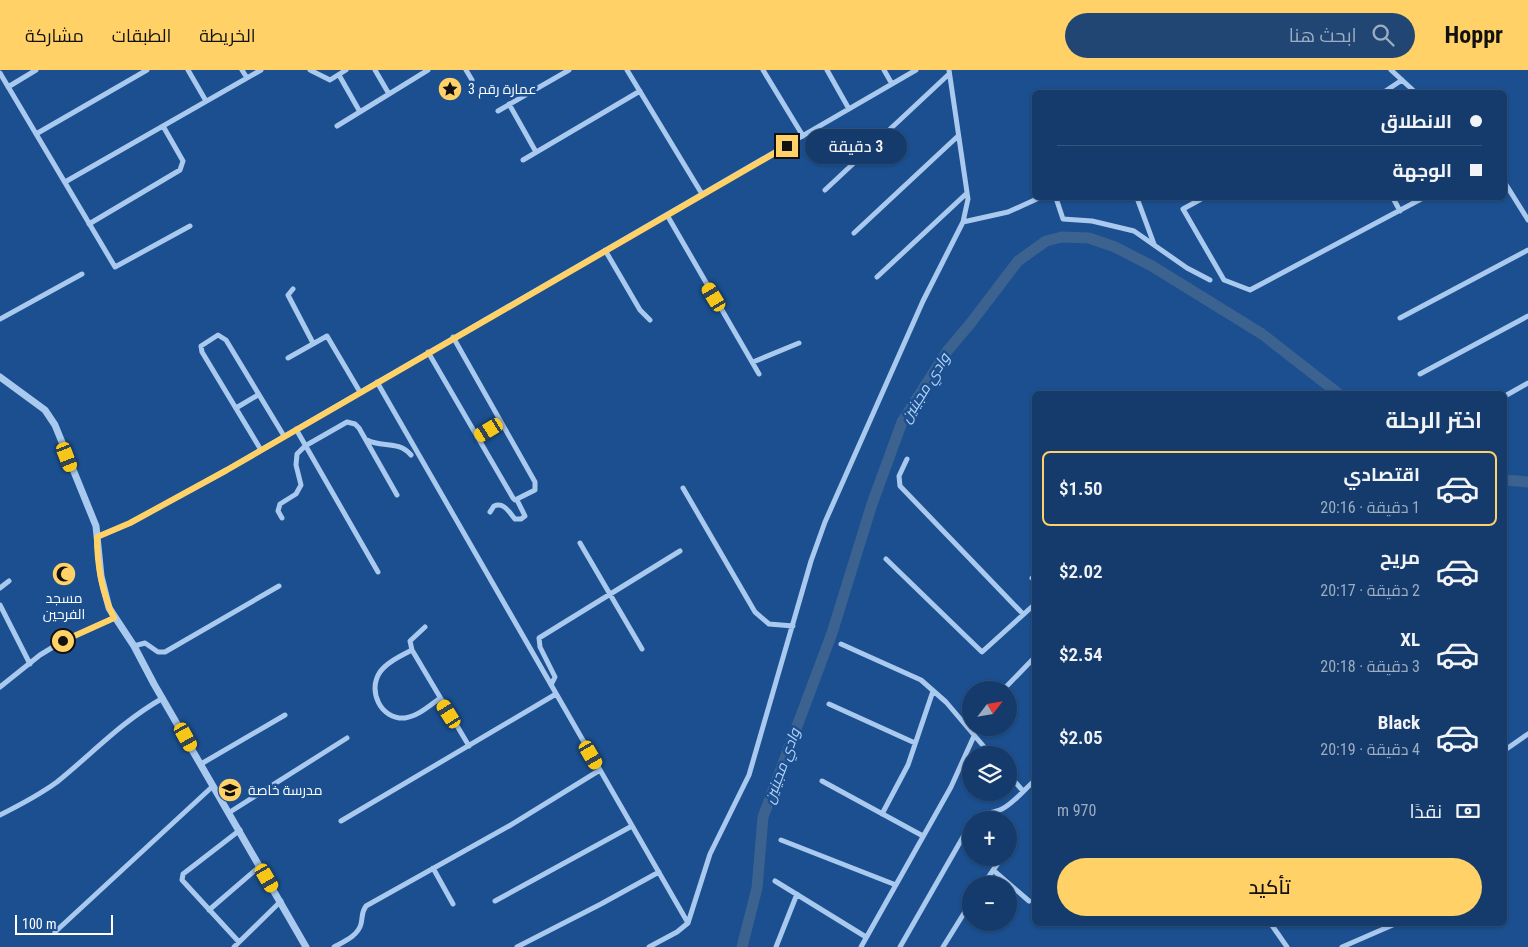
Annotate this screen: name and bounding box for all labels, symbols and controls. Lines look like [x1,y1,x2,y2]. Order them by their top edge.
search box [1065,13,1415,58]
icon: search [1369,21,1397,49]
text: Hoppr [1445,21,1503,49]
text: ابحث هنا [1289,24,1357,47]
text: مشاركة [25,25,84,46]
text: الطبقات [112,25,171,46]
text: الخريطة [199,25,256,46]
place icon: عمارة رقم 3 [437,76,463,102]
place label: عمارة رقم 3 [468,81,536,99]
text: الانطلاق [1381,110,1452,133]
callout: 3 دقيقة [804,128,907,164]
route end [776,135,798,157]
text: 3 دقيقة [829,137,883,156]
text: الوجهة [1392,159,1452,182]
car [699,280,728,314]
water label: وادي مجينين [897,349,956,428]
text: اختر الرحلة [1385,408,1482,433]
car [472,416,505,444]
car [54,440,79,474]
text: اقتصادي [1344,463,1420,486]
icon: car [1435,466,1480,511]
text: $1.50 [1059,477,1103,500]
text: 1 دقيقة · 20:16 [1320,498,1420,517]
text: مريح [1380,546,1420,569]
icon: car [1435,549,1480,594]
text: $2.02 [1059,560,1103,583]
mosque icon: مسجد الفرحين [51,561,77,587]
text: 2 دقيقة · 20:17 [1320,581,1420,600]
place label: مسجد الفرحين [43,590,85,622]
text: XL [1400,628,1420,651]
route start [52,630,74,652]
icon: car [1435,632,1480,677]
text: $2.54 [1059,643,1103,666]
text: 3 دقيقة · 20:18 [1320,657,1420,676]
north arrow [962,681,1018,736]
map controls [962,681,1017,931]
car [434,697,463,731]
text: Black [1378,711,1420,734]
icon: car [1435,715,1480,760]
car [172,720,199,754]
water label: وادي مجينين [760,725,807,807]
text: $2.05 [1059,726,1103,749]
car [577,738,604,772]
text: 4 دقيقة · 20:19 [1320,740,1420,759]
button: layers [962,746,1017,801]
school or university icon: مدرسة خاصة [217,777,243,803]
place label: مدرسة خاصة [248,782,323,798]
icon: cash [1454,797,1482,825]
text: نقدًا [1410,800,1442,823]
text: 970 m [1057,801,1096,820]
button: + [962,811,1017,866]
button: تأكيد [1057,858,1482,916]
car [253,861,280,895]
button: − [962,876,1017,931]
scale bar [15,912,112,935]
text: 100 m [22,916,57,932]

